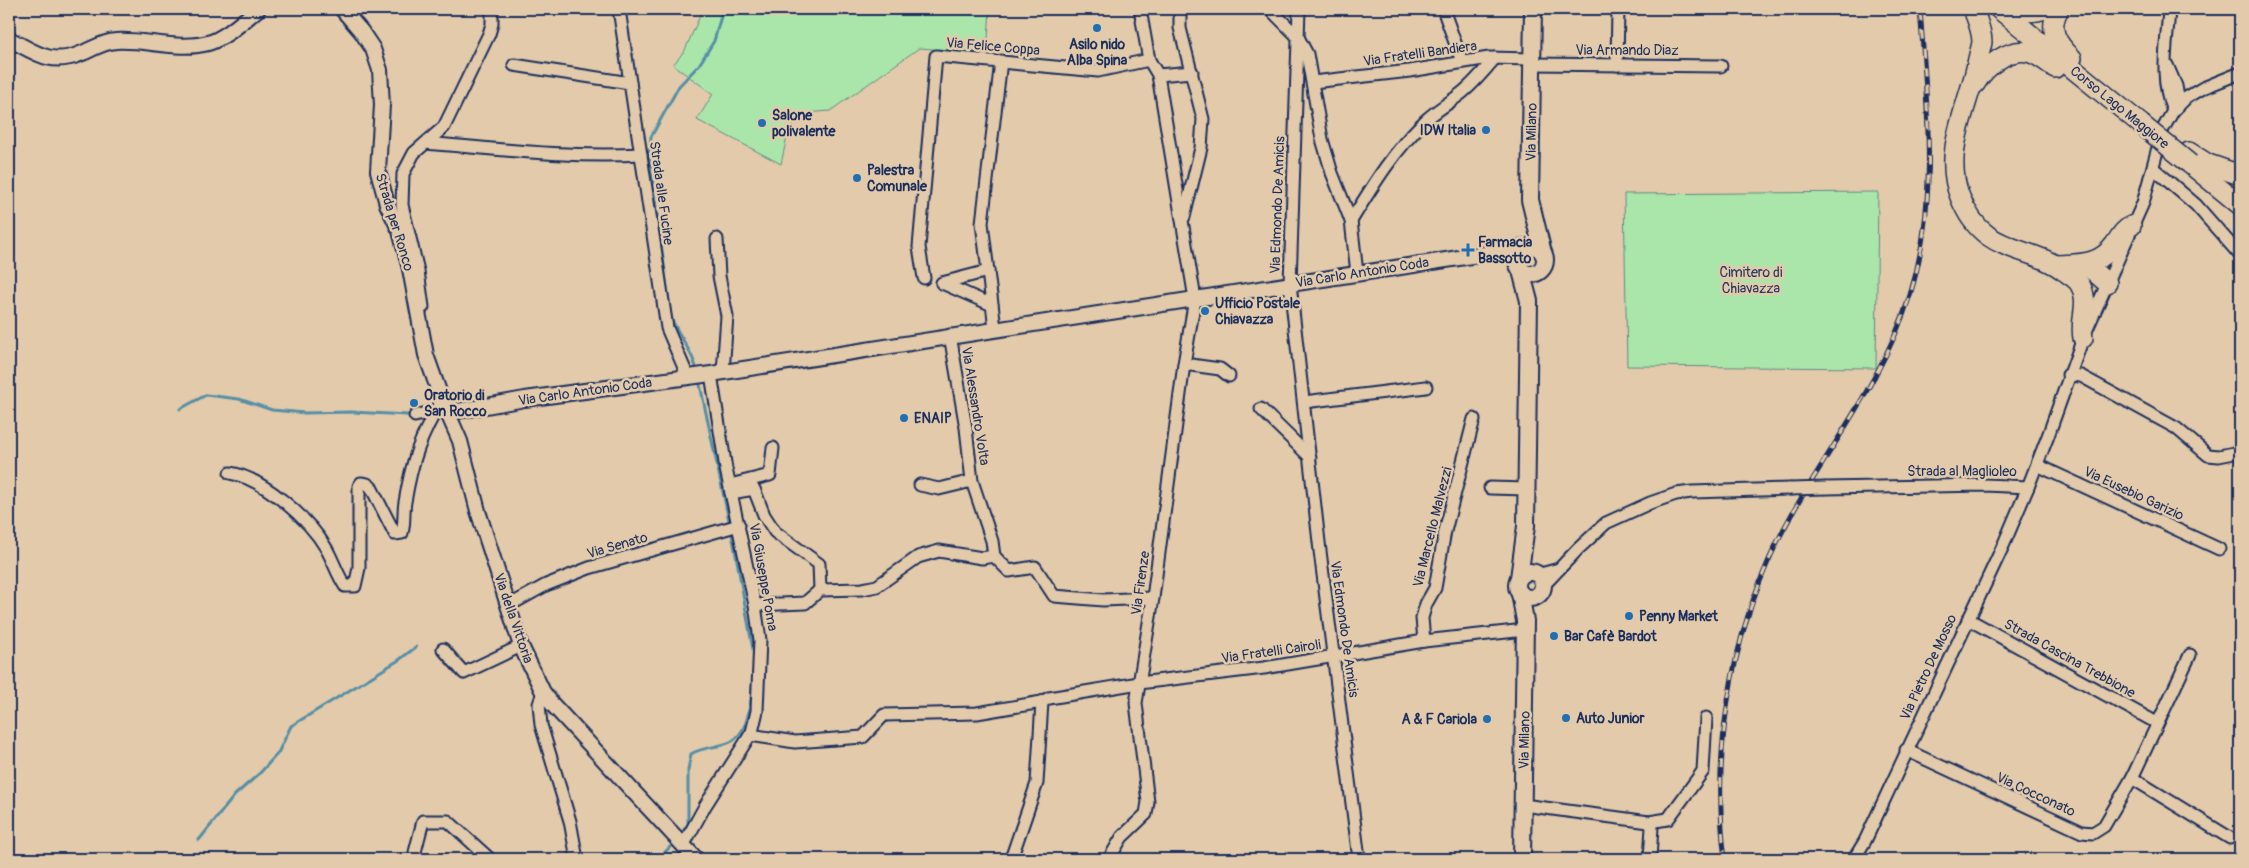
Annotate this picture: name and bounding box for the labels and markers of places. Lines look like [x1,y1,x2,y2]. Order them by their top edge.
marker: Asilo nido Alba Spina [1091,22,1103,34]
place label: Asilo nido Alba Spina [1067,36,1128,69]
place label: Salone polivalente [772,107,837,140]
marker: Salone polivalente [756,117,768,129]
place label: IDW Italia [1420,122,1476,139]
marker: IDW Italia [1480,124,1492,136]
place label: Palestra Comunale [867,162,928,195]
marker: Palestra Comunale [851,172,863,184]
place label: Farmacia Bassotto [1478,234,1533,267]
marker: Farmacia Bassotto [1462,244,1474,256]
place label: Ufficio Postale Chiavazza [1215,295,1301,328]
marker: Ufficio Postale Chiavazza [1199,305,1211,317]
place label: Oratorio di San Rocco [424,387,487,420]
marker: Oratorio di San Rocco [408,397,420,409]
place label: ENAIP [914,410,952,427]
marker: ENAIP [898,412,910,424]
place label: Penny Market [1639,608,1718,625]
marker: Penny Market [1623,610,1635,622]
place label: Bar Cafè Bardot [1564,628,1657,645]
marker: Bar Cafè Bardot [1548,630,1560,642]
place label: Auto Junior [1576,710,1645,727]
place label: A & F Cariola [1402,711,1477,728]
marker: Auto Junior [1560,712,1572,724]
marker: A & F Cariola [1481,713,1493,725]

